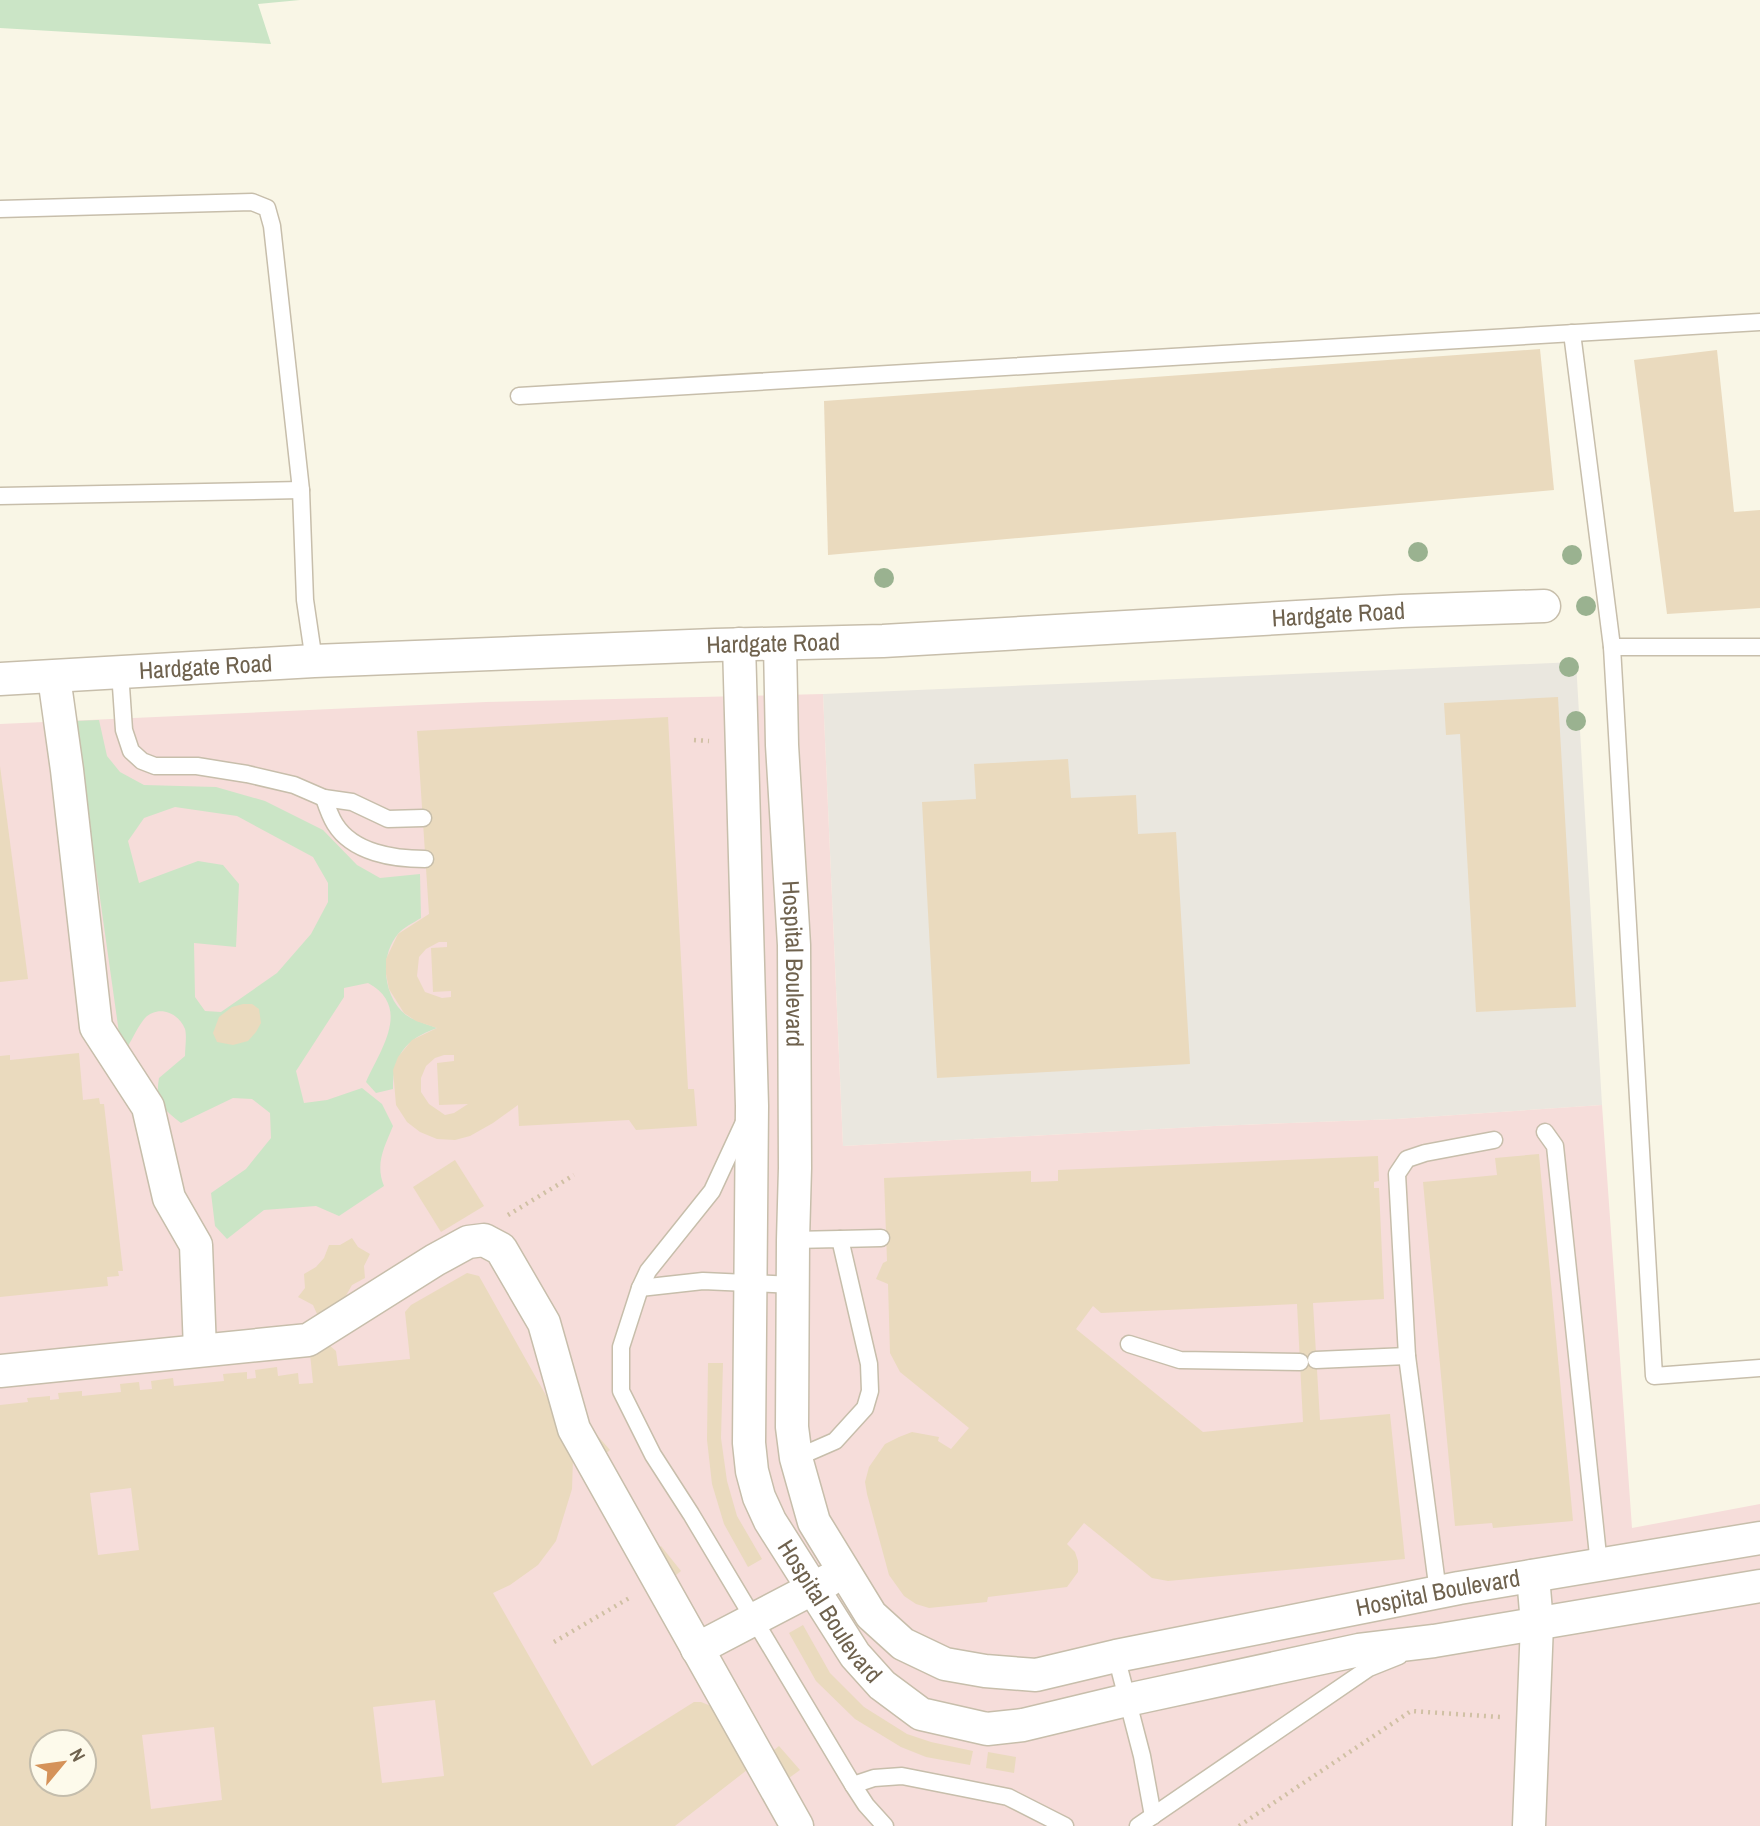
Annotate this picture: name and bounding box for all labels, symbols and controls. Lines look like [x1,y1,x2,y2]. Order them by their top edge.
street label: Hardgate Road [1271,594,1406,633]
street label: Hardgate Road [706,625,840,660]
street label: Hardgate Road [138,646,273,686]
street label: Hospital Boulevard [775,879,811,1047]
street label: Hospital Boulevard [771,1533,890,1689]
street label: Hospital Boulevard [1353,1561,1522,1623]
north arrow [28,1728,98,1798]
text: N [64,1744,92,1766]

